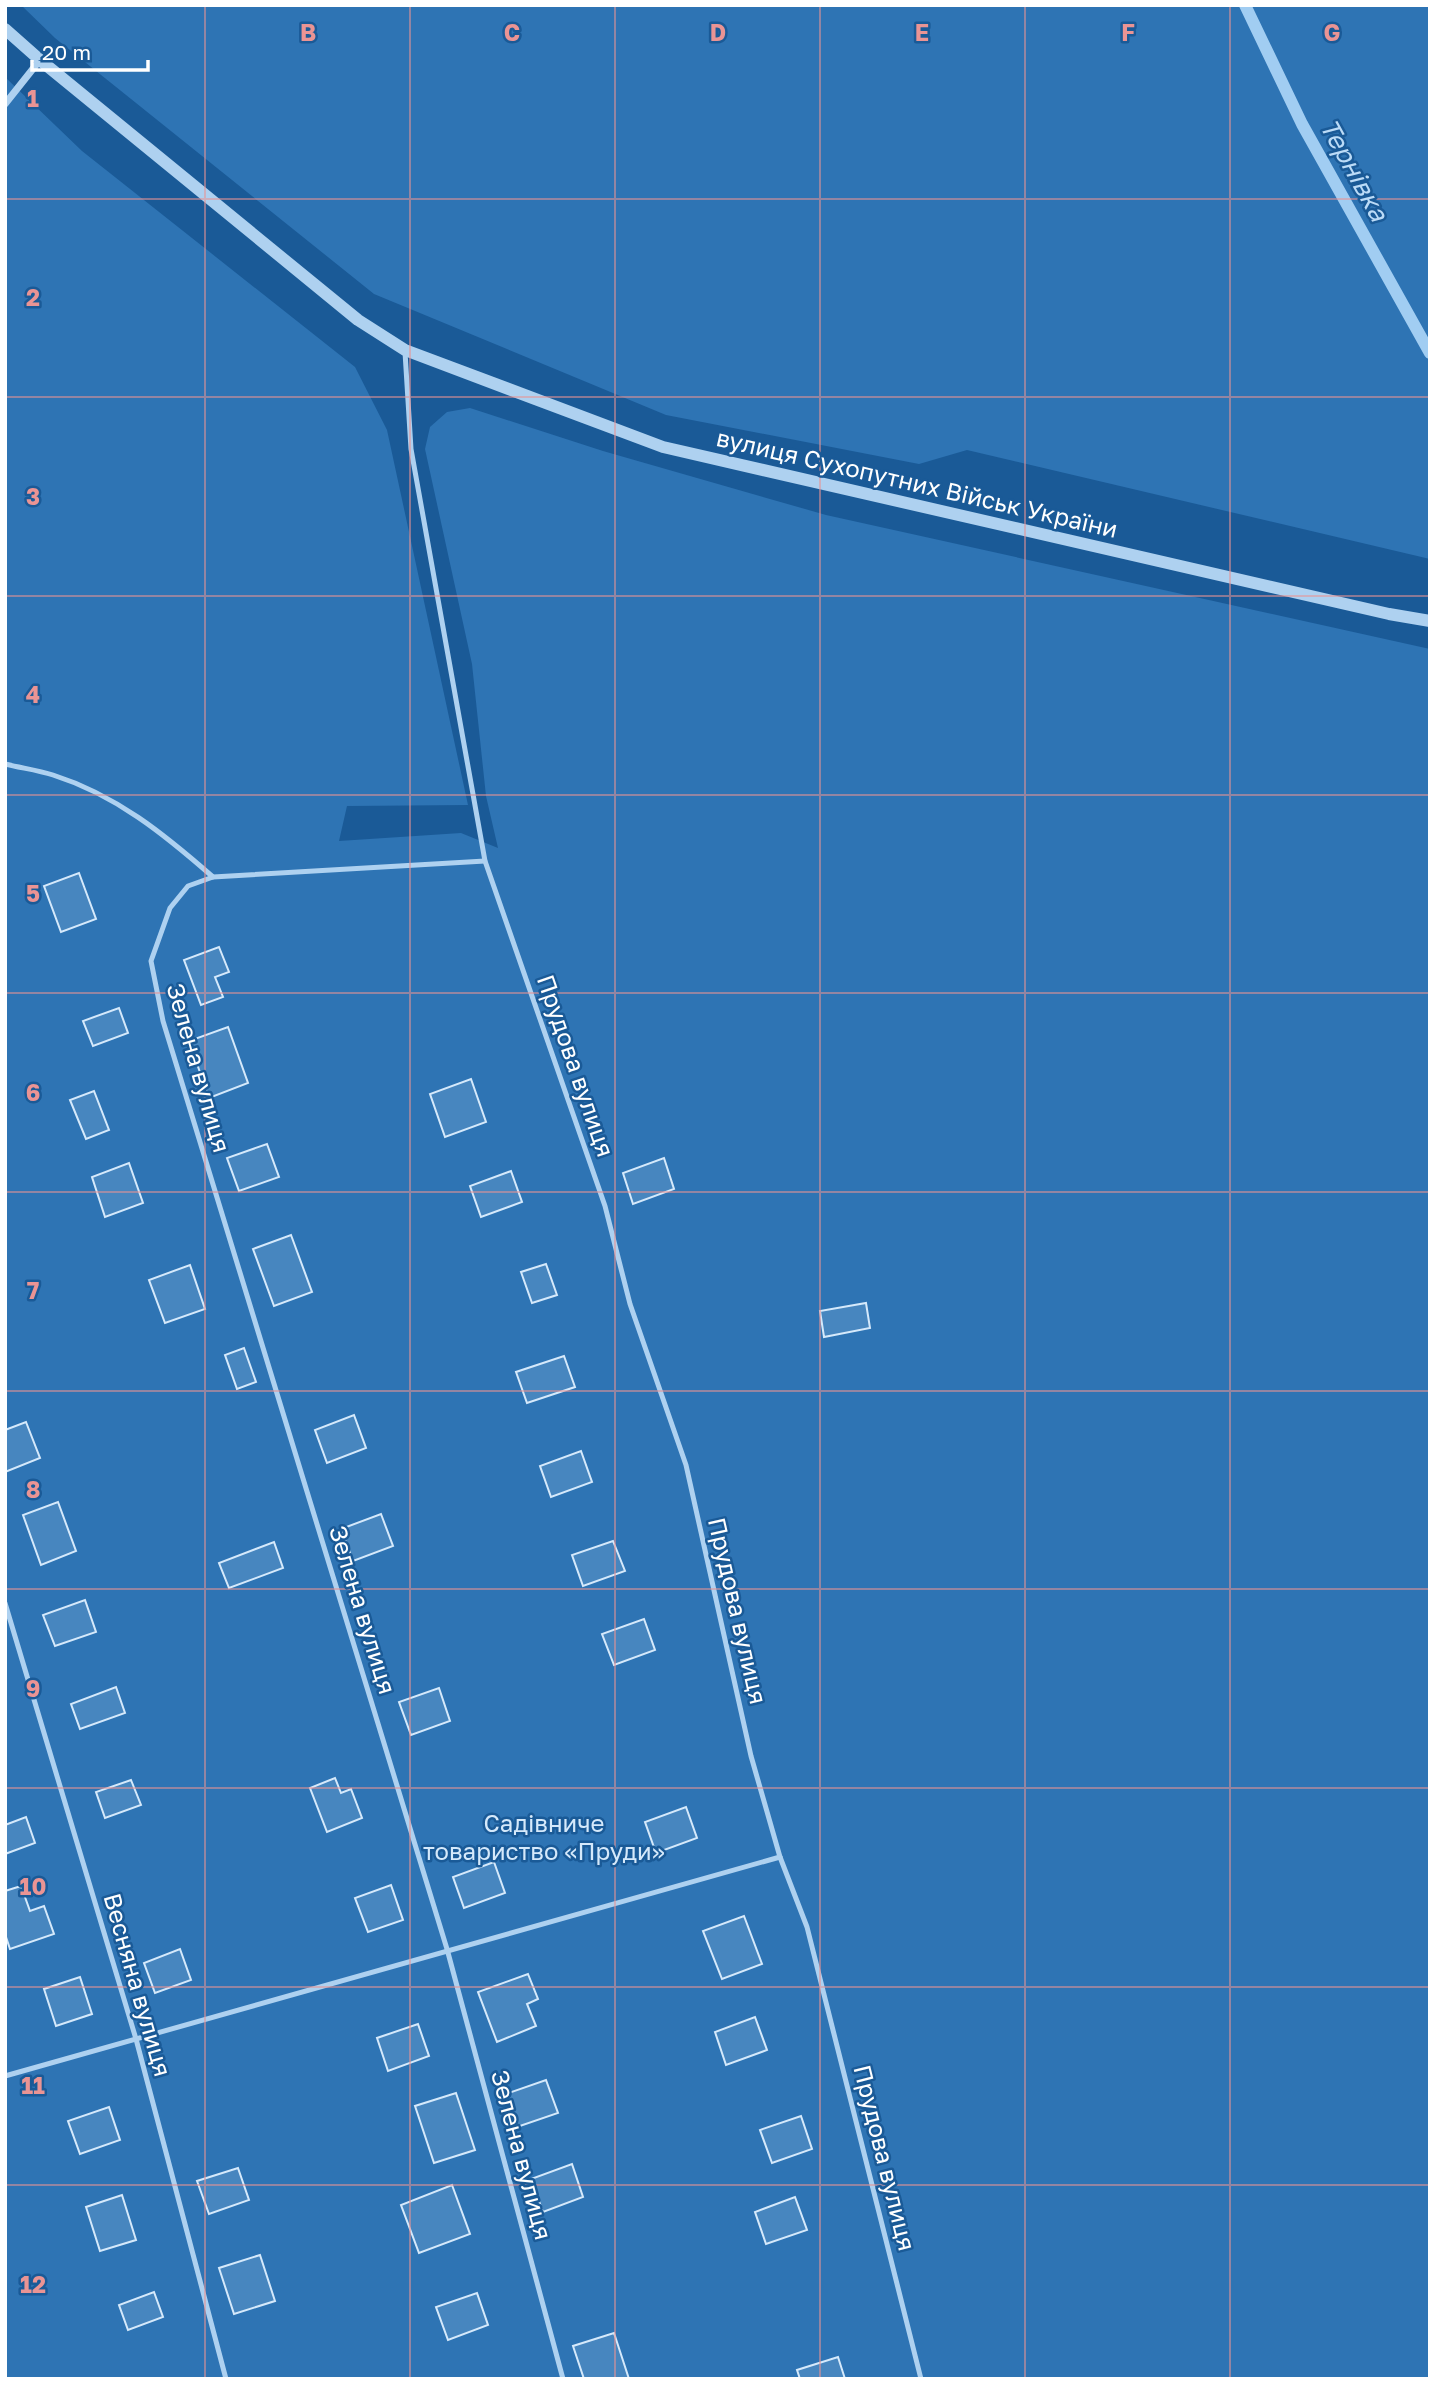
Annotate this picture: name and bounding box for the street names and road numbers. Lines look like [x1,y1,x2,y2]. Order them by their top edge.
street label: вулиця Сухопутних Військ України [714,422,1121,543]
street label: Прудова вулиця [532,971,621,1160]
street label: Зелена вулиця [161,980,237,1156]
street label: Прудова вулиця [703,1515,774,1707]
street label: Зелена вулиця [324,1522,403,1697]
street label: Весняна вулиця [98,1890,178,2079]
street label: Прудова вулиця [848,2062,923,2254]
street label: Зелена вулиця [486,2066,559,2243]

